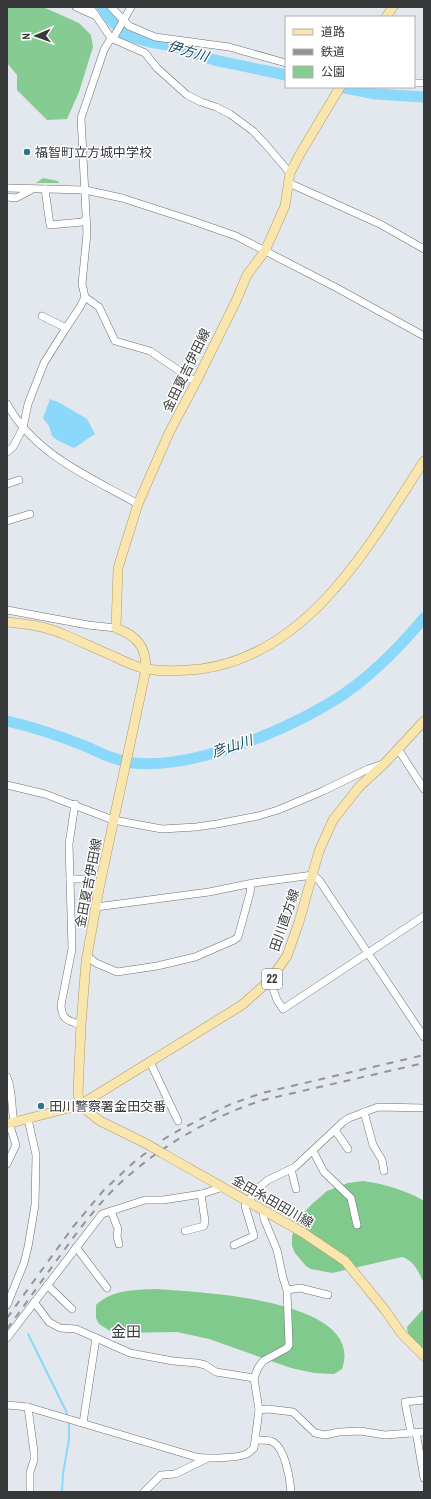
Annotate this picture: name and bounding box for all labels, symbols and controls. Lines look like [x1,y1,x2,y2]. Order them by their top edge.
north arrow [16,16,56,56]
legend [285,16,415,88]
text: 道路 [321,24,345,40]
text: N [19,33,33,40]
water label: 伊方川 [165,36,213,66]
text: 鉄道 [321,44,345,60]
text: 公園 [321,64,345,80]
place label: 福智町立方城中学校 [35,144,152,161]
marker: 福智町立方城中学校 [22,147,32,157]
street label: 金田夏吉伊田線 [159,326,214,415]
water label: 彦山川 [209,730,257,761]
street label: 金田夏吉伊田線 [71,837,106,929]
street label: 田川直方線 [266,887,303,954]
road number: 22 [262,969,282,989]
place label: 田川警察署金田交番 [49,1098,166,1115]
marker: 田川警察署金田交番 [36,1101,46,1111]
street label: 金田糸田田川線 [229,1171,316,1232]
district label: 金田 [111,1321,141,1342]

